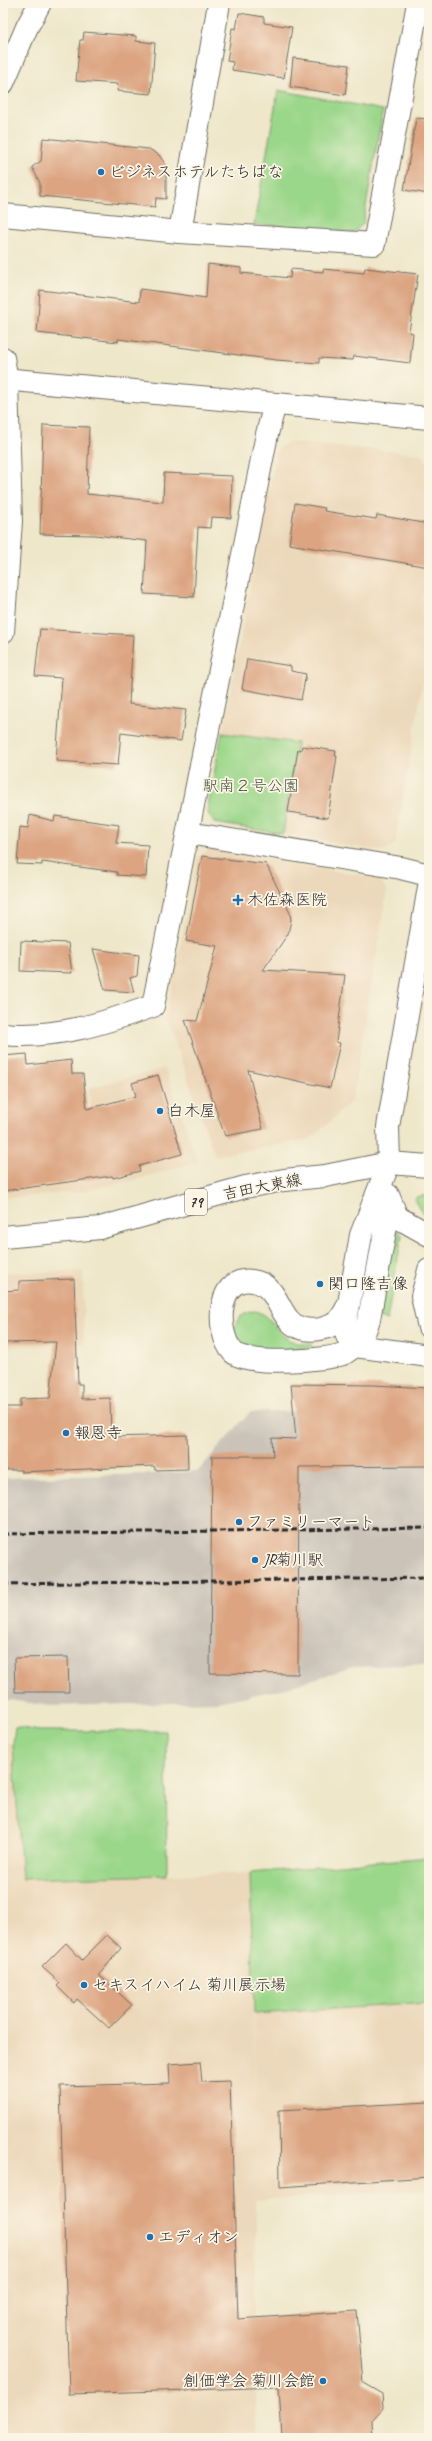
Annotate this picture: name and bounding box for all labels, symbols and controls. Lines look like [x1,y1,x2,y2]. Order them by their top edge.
place label: ビジネスホテルたちばな [109,162,283,182]
marker: ビジネスホテルたちばな [96,167,106,177]
park label: 駅南２号公園 [203,776,299,796]
place label: 木佐森医院 [247,890,327,910]
marker: 木佐森医院 [232,894,244,906]
place label: 白木屋 [168,1101,216,1121]
marker: 白木屋 [155,1106,165,1116]
street label: 吉田大東線 [221,1170,303,1204]
road number: 79 [185,1189,207,1215]
place label: 関口隆吉像 [328,1274,408,1294]
marker: 関口隆吉像 [315,1279,325,1289]
place label: 報恩寺 [74,1423,122,1443]
marker: 報恩寺 [61,1428,71,1438]
place label: ファミリーマート [247,1512,375,1532]
marker: ファミリーマート [234,1517,244,1527]
place label: JR菊川駅 [262,1550,324,1570]
marker: JR菊川駅 [250,1555,260,1565]
place label: セキスイハイム 菊川展示場 [92,1975,286,1995]
marker: セキスイハイム 菊川展示場 [79,1980,89,1990]
place label: エディオン [158,2227,239,2247]
marker: エディオン [145,2232,155,2242]
place label: 創価学会 菊川会館 [183,2371,315,2391]
marker: 創価学会 菊川会館 [318,2376,328,2386]

